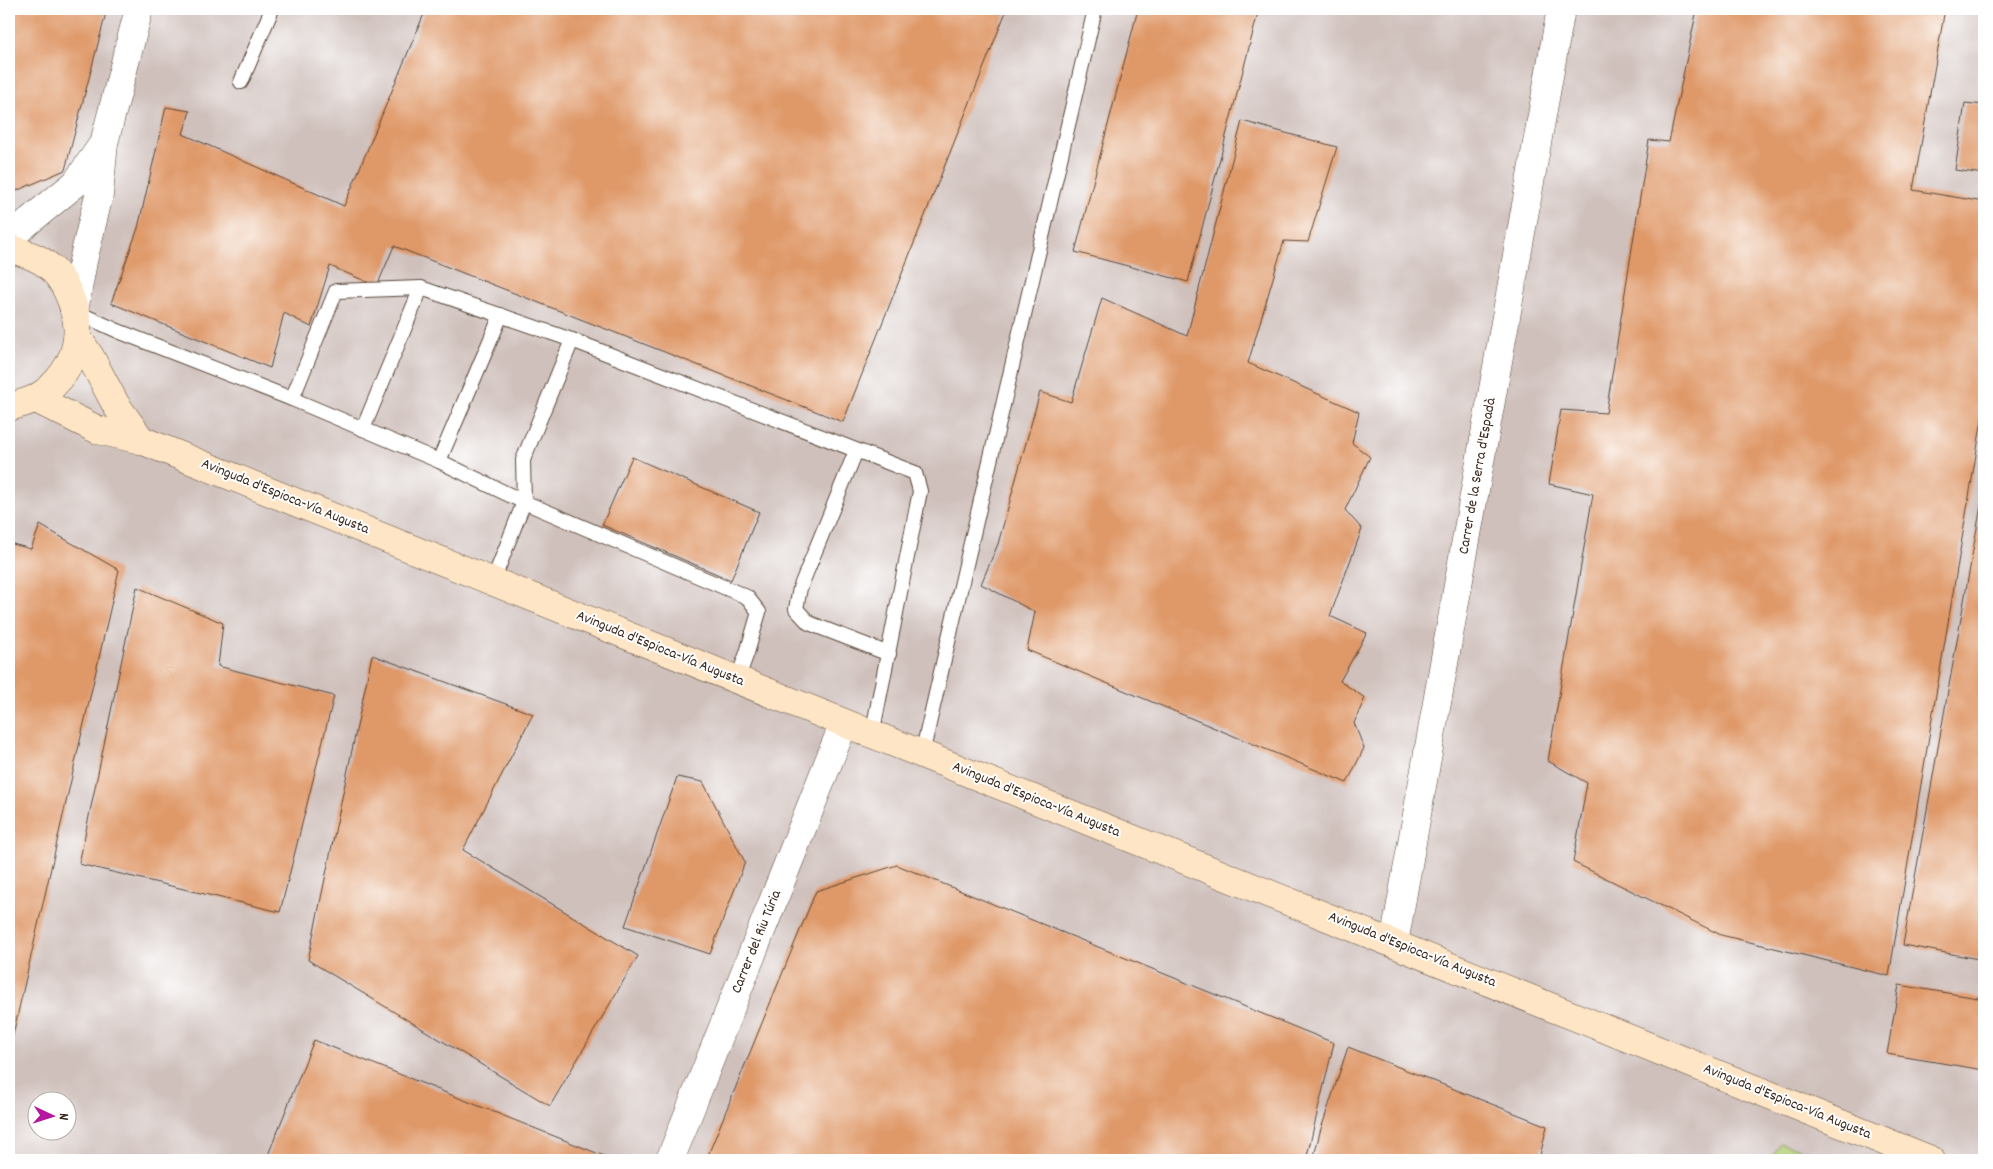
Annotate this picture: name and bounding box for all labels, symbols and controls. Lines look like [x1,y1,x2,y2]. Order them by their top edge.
street label: Carrer de la Serra d'Espadà [1453,395,1503,556]
street label: Avinguda d'Espioca-Vía Augusta [198,453,373,541]
street label: Avinguda d'Espioca-Vía Augusta [573,605,748,693]
street label: Avinguda d'Espioca-Vía Augusta [949,756,1124,844]
street label: Carrer del Riu Túria [726,886,788,997]
street label: Avinguda d'Espioca-Vía Augusta [1325,906,1500,994]
street label: Avinguda d'Espioca-Vía Augusta [1700,1058,1875,1146]
north arrow [28,1092,78,1142]
text: N [53,1113,73,1121]

